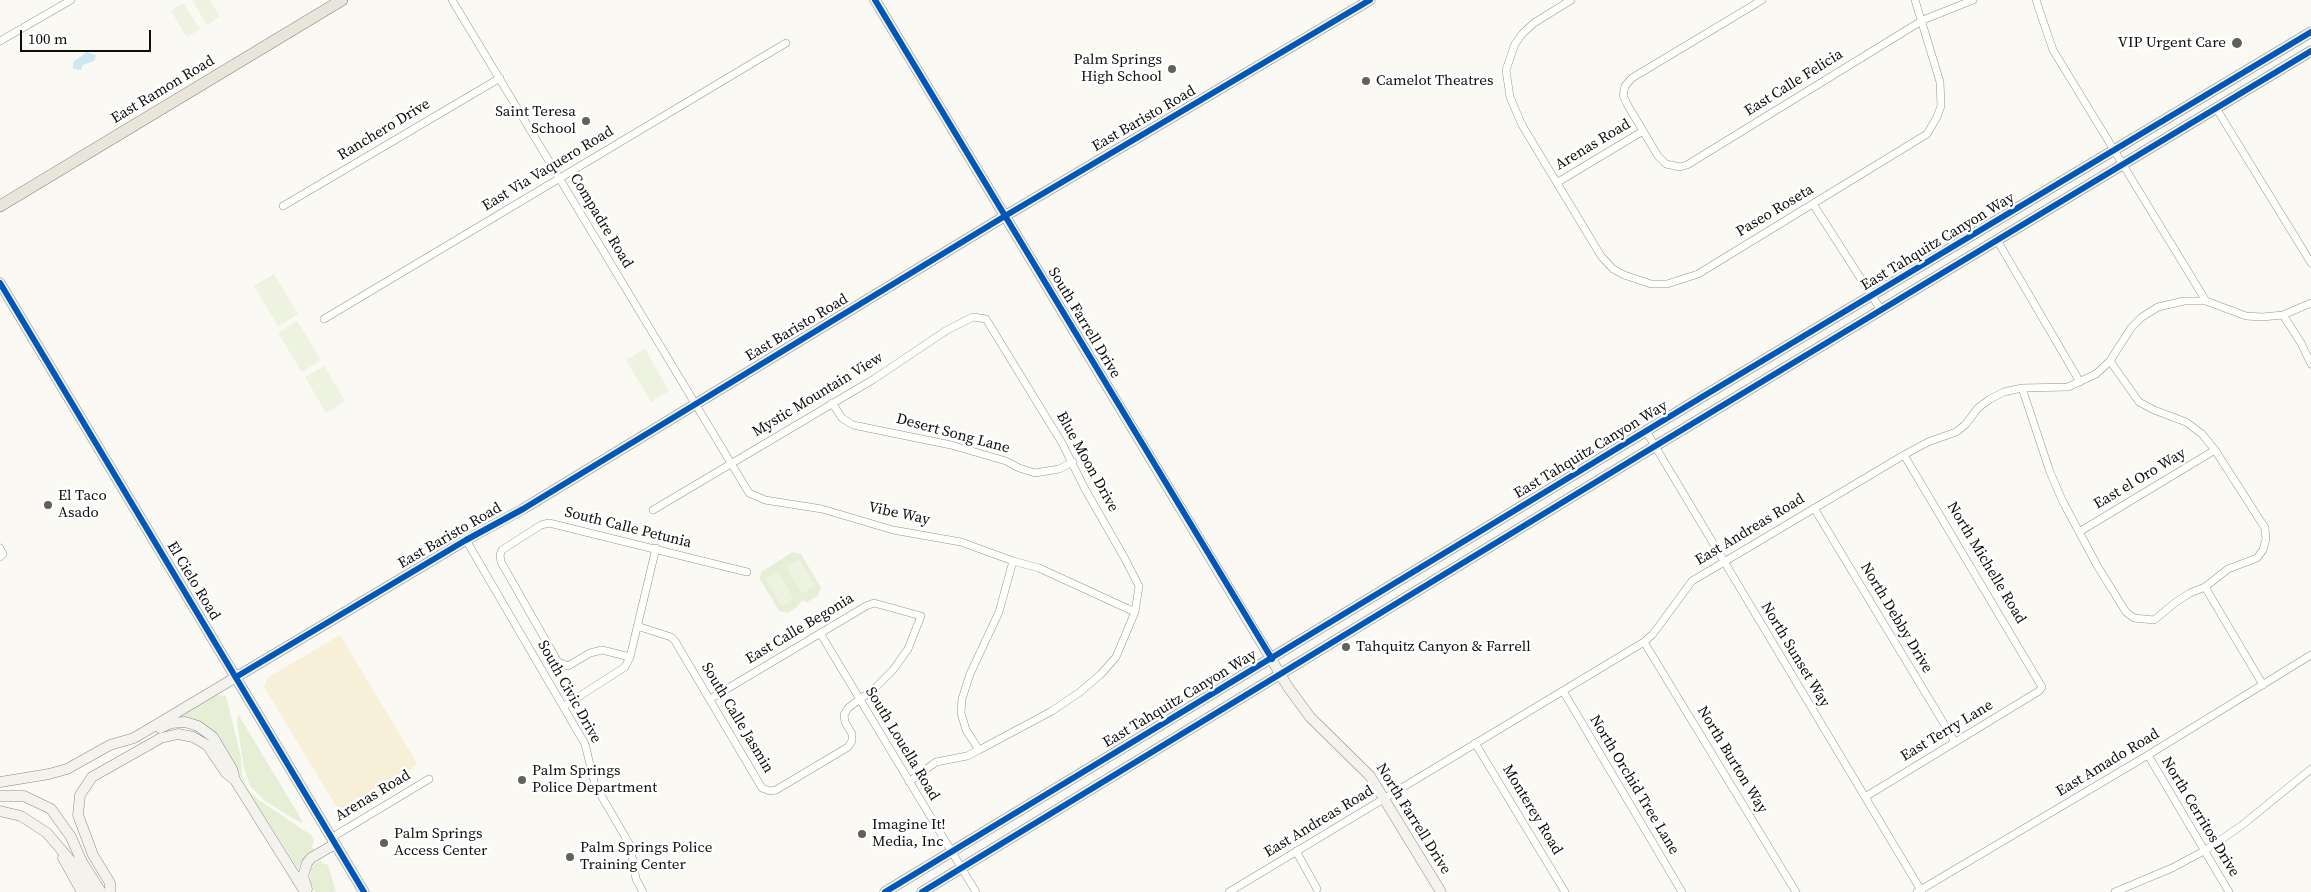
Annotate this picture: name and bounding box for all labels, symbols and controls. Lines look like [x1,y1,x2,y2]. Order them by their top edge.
scale bar [22,20,154,52]
text: 100 m [28,28,68,49]
place label: VIP Urgent Care [2118,34,2226,52]
marker: VIP Urgent Care [2230,36,2244,50]
street label: East Calle Felicia [1741,46,1847,120]
place label: Palm Springs High School [1074,51,1162,86]
street label: East Ramon Road [108,52,218,128]
marker: Palm Springs High School [1166,63,1178,75]
place label: Camelot Theatres [1376,72,1493,90]
marker: Camelot Theatres [1360,75,1372,87]
street label: East Baristo Road [1089,82,1199,156]
street label: Ranchero Drive [335,95,433,165]
place label: Saint Teresa School [495,103,576,138]
marker: Saint Teresa School [580,115,592,127]
street label: Arenas Road [1552,116,1634,174]
street label: East Via Vaquero Road [479,123,617,215]
street label: Compadre Road [566,170,636,272]
street label: Paseo Roseta [1733,181,1817,241]
street label: East Tahquitz Canyon Way [1858,189,2018,295]
street label: South Farrell Drive [1044,264,1124,382]
street label: East Baristo Road [742,290,852,366]
street label: Mystic Mountain View [750,349,886,441]
street label: East Tahquitz Canyon Way [1511,397,1671,503]
street label: Blue Moon Drive [1052,409,1122,515]
street label: Desert Song Lane [894,410,1012,458]
street label: East el Oro Way [2091,444,2189,514]
place label: El Taco Asado [58,487,107,522]
street label: East Andreas Road [1692,490,1808,570]
marker: El Taco Asado [42,499,54,511]
street label: East Baristo Road [395,499,505,573]
street label: Vibe Way [867,499,931,529]
street label: North Michelle Road [1943,499,2029,627]
street label: South Calle Petunia [563,504,693,552]
street label: El Cielo Road [162,538,224,624]
street label: North Debby Drive [1856,560,1936,676]
street label: East Calle Begonia [743,590,857,668]
street label: North Sunset Way [1757,599,1833,711]
street label: South Civic Drive [533,638,605,746]
place label: Tahquitz Canyon & Farrell [1356,638,1531,656]
marker: Tahquitz Canyon & Farrell [1340,641,1352,653]
street label: East Tahquitz Canyon Way [1100,646,1260,752]
street label: South Calle Jasmin [697,660,777,776]
street label: South Louella Road [861,684,943,804]
street label: East Terry Lane [1898,696,1996,766]
street label: North Burton Way [1693,703,1771,817]
street label: North Orchid Tree Lane [1585,712,1683,858]
street label: East Amado Road [2053,725,2163,801]
street label: North Cerritos Drive [2157,754,2243,880]
street label: North Farrell Drive [1372,760,1454,878]
place label: Palm Springs Police Department [532,762,657,797]
street label: Monterey Road [1498,762,1566,858]
street label: Arenas Road [332,767,414,825]
marker: Palm Springs Police Department [516,774,528,786]
street label: East Andreas Road [1261,782,1377,862]
place label: Imagine It! Media, Inc [872,816,946,851]
place label: Palm Springs Access Center [394,825,487,860]
marker: Imagine It! Media, Inc [856,828,868,840]
marker: Palm Springs Access Center [378,837,390,849]
place label: Palm Springs Police Training Center [580,839,712,874]
marker: Palm Springs Police Training Center [564,851,576,863]

